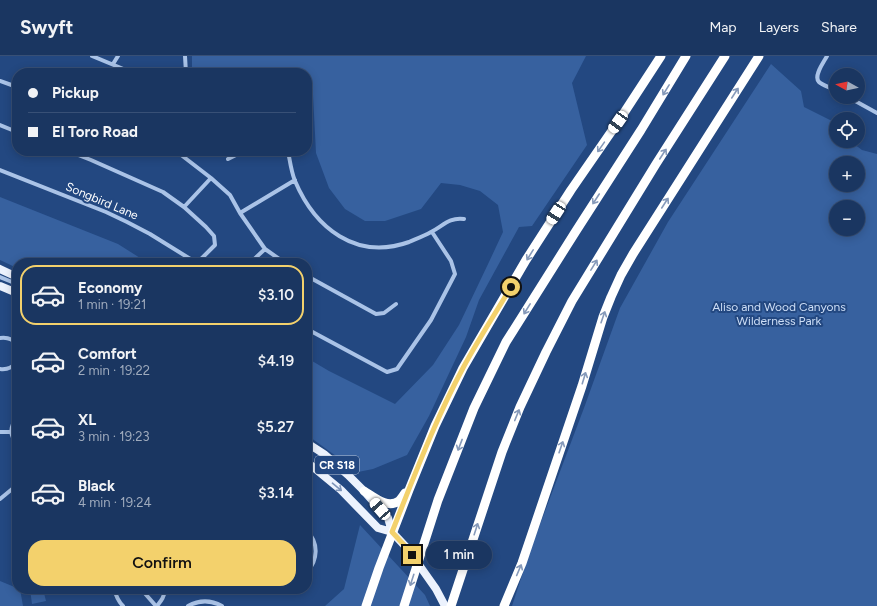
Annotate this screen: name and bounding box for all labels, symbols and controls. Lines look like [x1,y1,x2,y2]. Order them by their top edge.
text: Swyft [20,16,73,39]
text: Map [709,19,737,36]
text: Layers [759,19,799,36]
text: Share [821,19,857,36]
north arrow [829,68,865,104]
map controls [829,68,865,236]
text: Pickup [52,84,99,102]
one-way arrow [661,84,669,96]
one-way arrow [731,88,739,99]
car [606,109,630,135]
button: locate [829,112,865,148]
text: El Toro Road [52,123,138,141]
one-way arrow [597,141,605,152]
one-way arrow [659,148,667,160]
button: + [829,156,865,192]
street label: Songbird Lane [64,179,141,223]
one-way arrow [592,193,600,204]
one-way arrow [661,198,669,209]
car [544,200,568,226]
button: − [829,200,865,236]
one-way arrow [525,249,533,261]
one-way arrow [591,259,599,271]
icon: car [30,277,66,313]
route start [502,278,520,296]
text: Economy [78,279,143,297]
text: $3.10 [258,286,294,304]
text: 1 min · 19:21 [78,297,146,312]
park label: Aliso and Wood Canyons Wilderness Park [712,300,846,328]
one-way arrow [523,303,531,314]
one-way arrow [600,311,608,323]
icon: car [30,343,66,379]
text: Comfort [78,345,137,363]
text: $4.19 [258,352,294,370]
text: 2 min · 19:22 [78,363,150,378]
one-way arrow [581,371,588,384]
icon: car [30,409,66,445]
one-way arrow [513,410,521,422]
text: XL [78,411,96,429]
text: $5.27 [257,418,294,436]
text: 3 min · 19:23 [78,429,150,444]
one-way arrow [455,438,463,450]
one-way arrow [558,441,565,454]
road number: CR S18 [315,456,359,474]
icon: car [30,475,66,511]
text: Black [78,477,115,495]
one-way arrow [332,482,342,491]
text: $3.14 [258,484,294,502]
text: 4 min · 19:24 [78,495,152,510]
car [368,496,392,522]
one-way arrow [473,523,480,536]
button: Confirm [28,540,296,586]
callout: 1 min [426,541,492,569]
route end [403,546,421,564]
text: 1 min [444,547,474,562]
one-way arrow [516,564,523,576]
one-way arrow [408,574,415,587]

